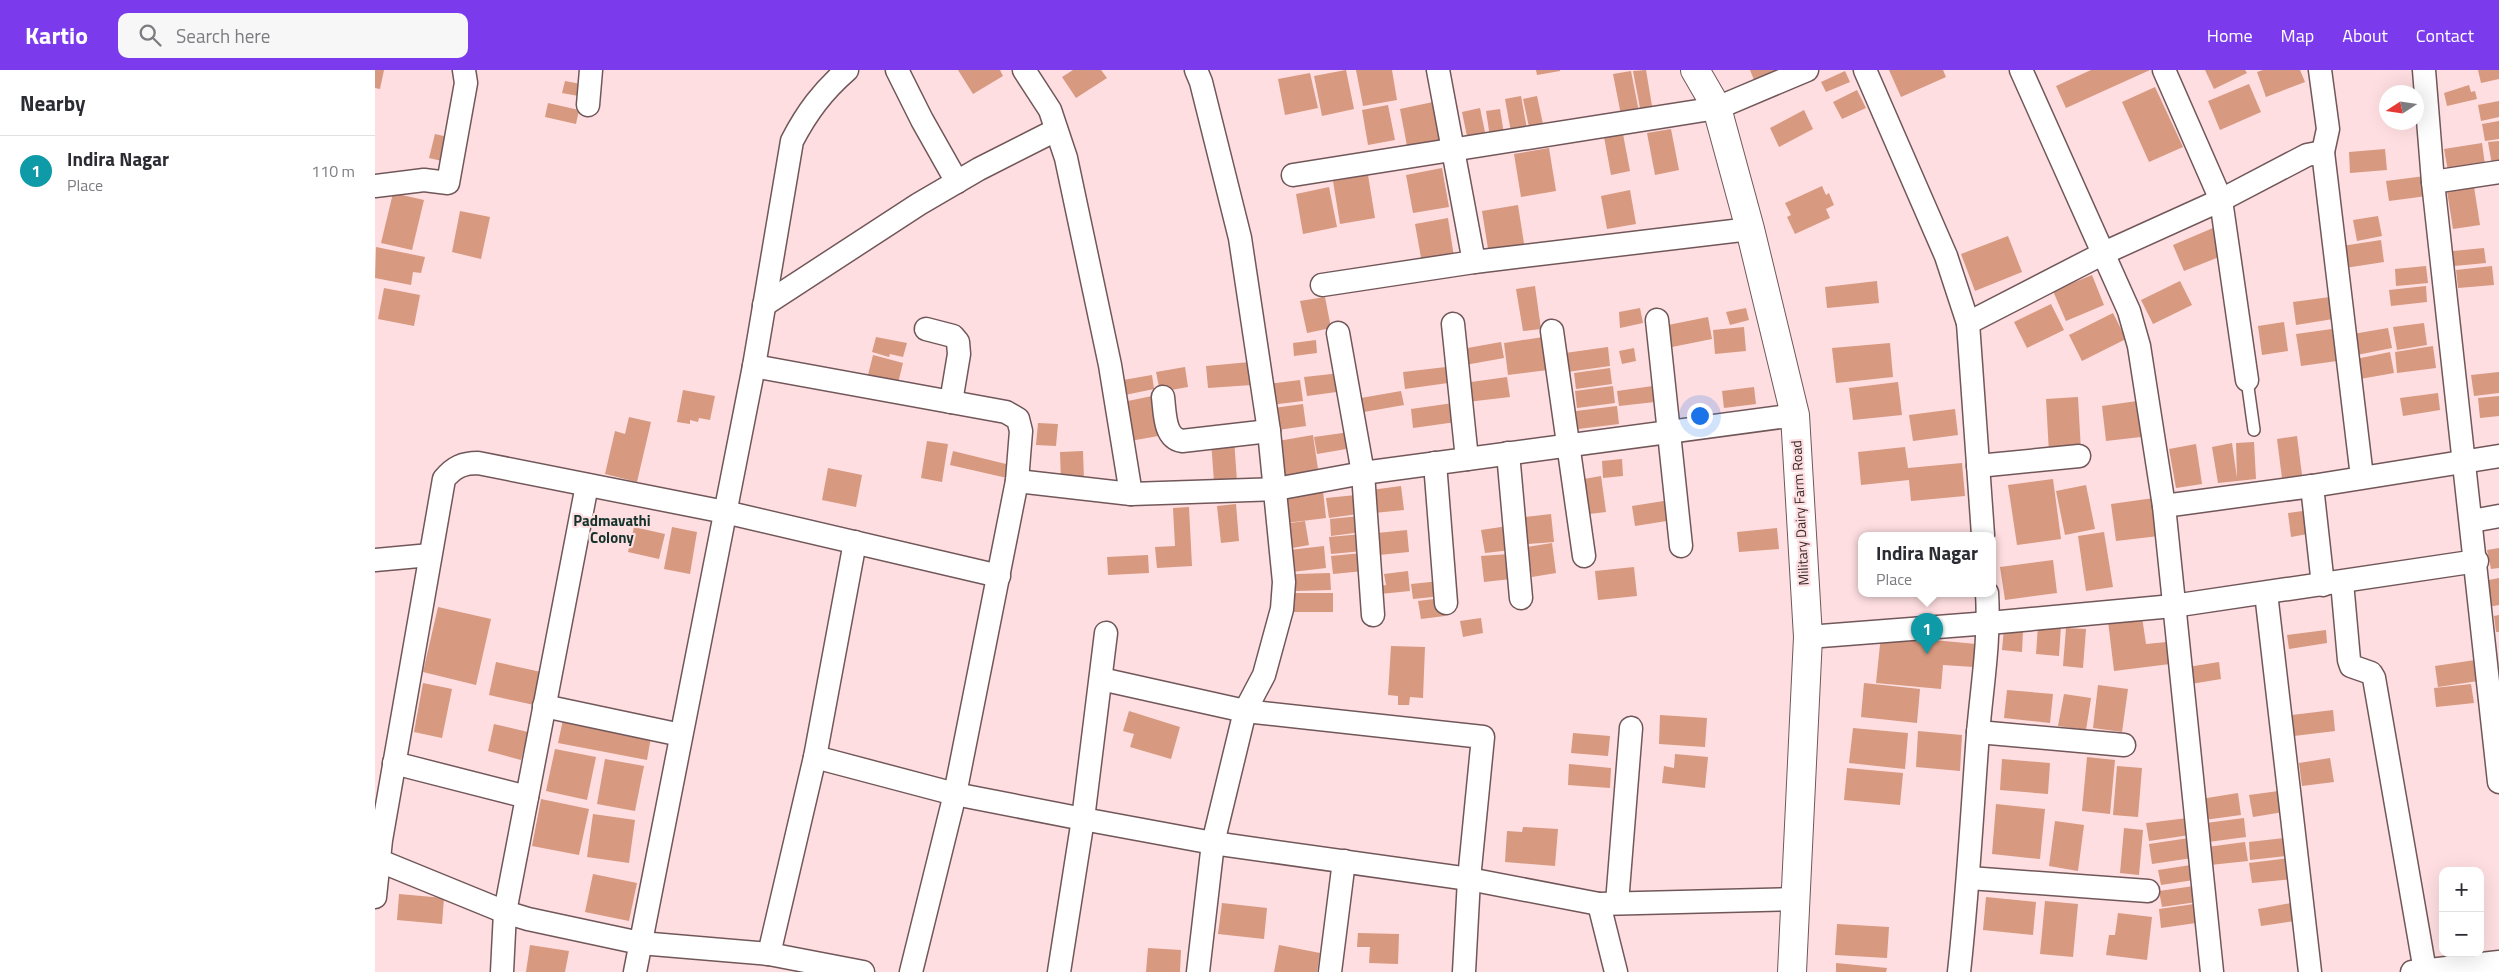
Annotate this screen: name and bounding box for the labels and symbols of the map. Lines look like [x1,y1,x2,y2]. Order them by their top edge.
north arrow [2379,85,2424,130]
your location [1687,403,1713,429]
street label: Military Dairy Farm Road [1785,440,1814,586]
district label: Padmavathi Colony [573,509,651,549]
pin: 1 [1911,613,1943,654]

